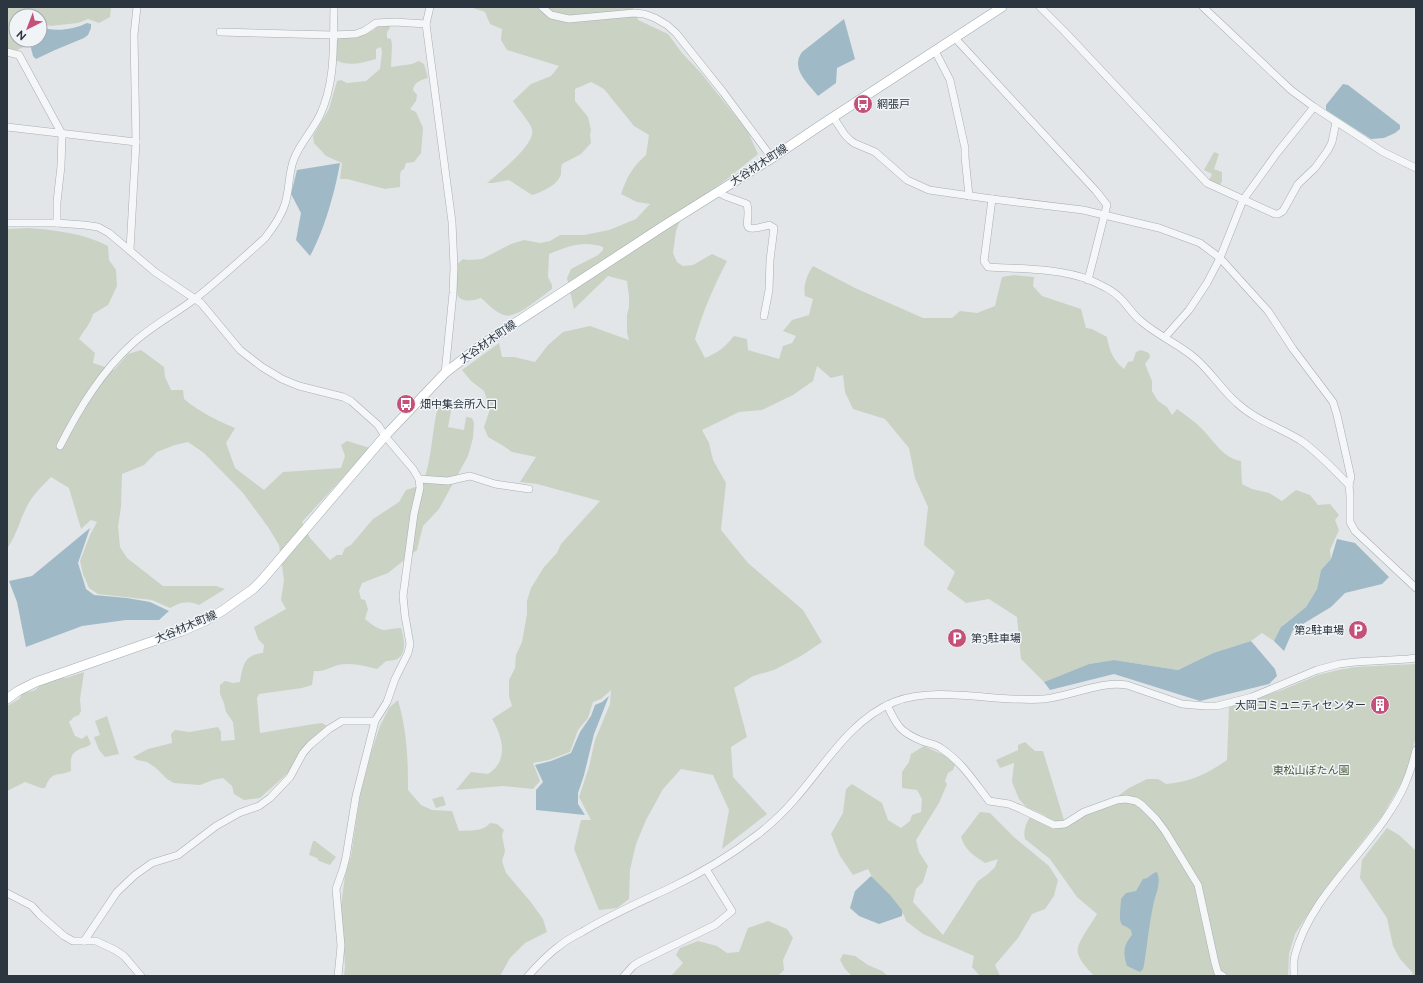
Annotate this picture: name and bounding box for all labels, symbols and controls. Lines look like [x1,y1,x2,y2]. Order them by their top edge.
north arrow [8,8,48,48]
text: N [14,27,29,43]
bus stop icon: 網張戸 [852,93,874,115]
place label: 網張戸 [877,98,910,111]
street label: 大谷材木町線 [728,142,790,188]
street label: 大谷材木町線 [457,318,519,366]
bus stop icon: 畑中集会所入口 [395,393,417,415]
place label: 畑中集会所入口 [420,398,497,411]
street label: 大谷材木町線 [153,608,219,646]
parking icon: 第2駐車場 [1347,619,1369,641]
place label: 第2駐車場 [1294,624,1344,637]
parking icon: 第3駐車場 [946,627,968,649]
place label: 第3駐車場 [971,632,1021,645]
building icon: 大岡コミュニティセンター [1369,694,1391,716]
place label: 大岡コミュニティセンター [1235,699,1366,712]
park label: 東松山ぼたん園 [1273,764,1350,777]

